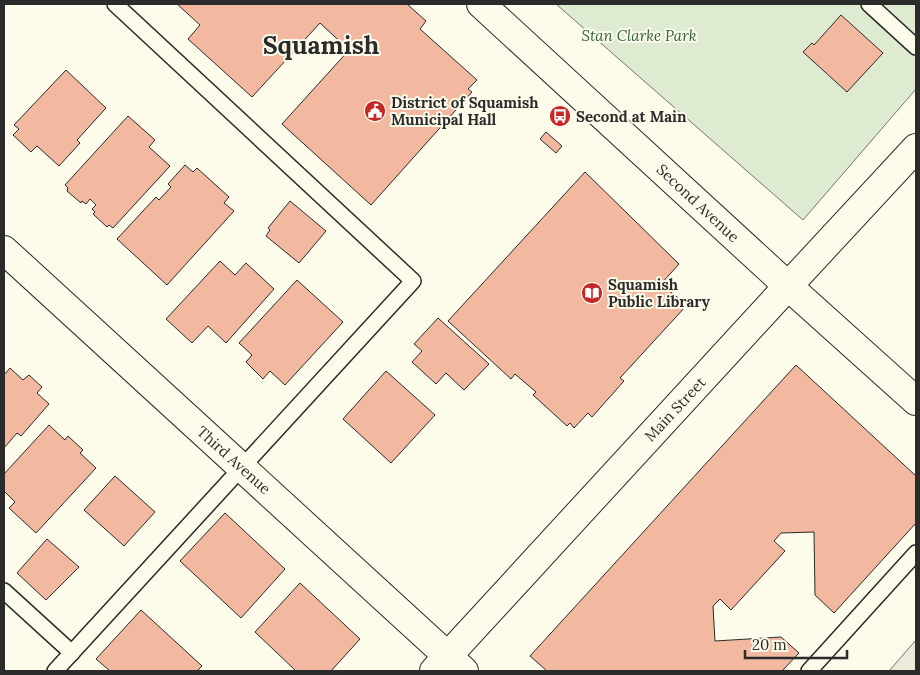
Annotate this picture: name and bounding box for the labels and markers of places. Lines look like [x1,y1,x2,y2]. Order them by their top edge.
place label: District of Squamish Municipal Hall [391,93,539,129]
public building icon: District of Squamish Municipal Hall [363,99,387,123]
bus stop icon: Second at Main [548,104,572,128]
place label: Second at Main [576,107,687,126]
place label: Squamish Public Library [608,275,711,311]
library icon: Squamish Public Library [580,281,604,305]

